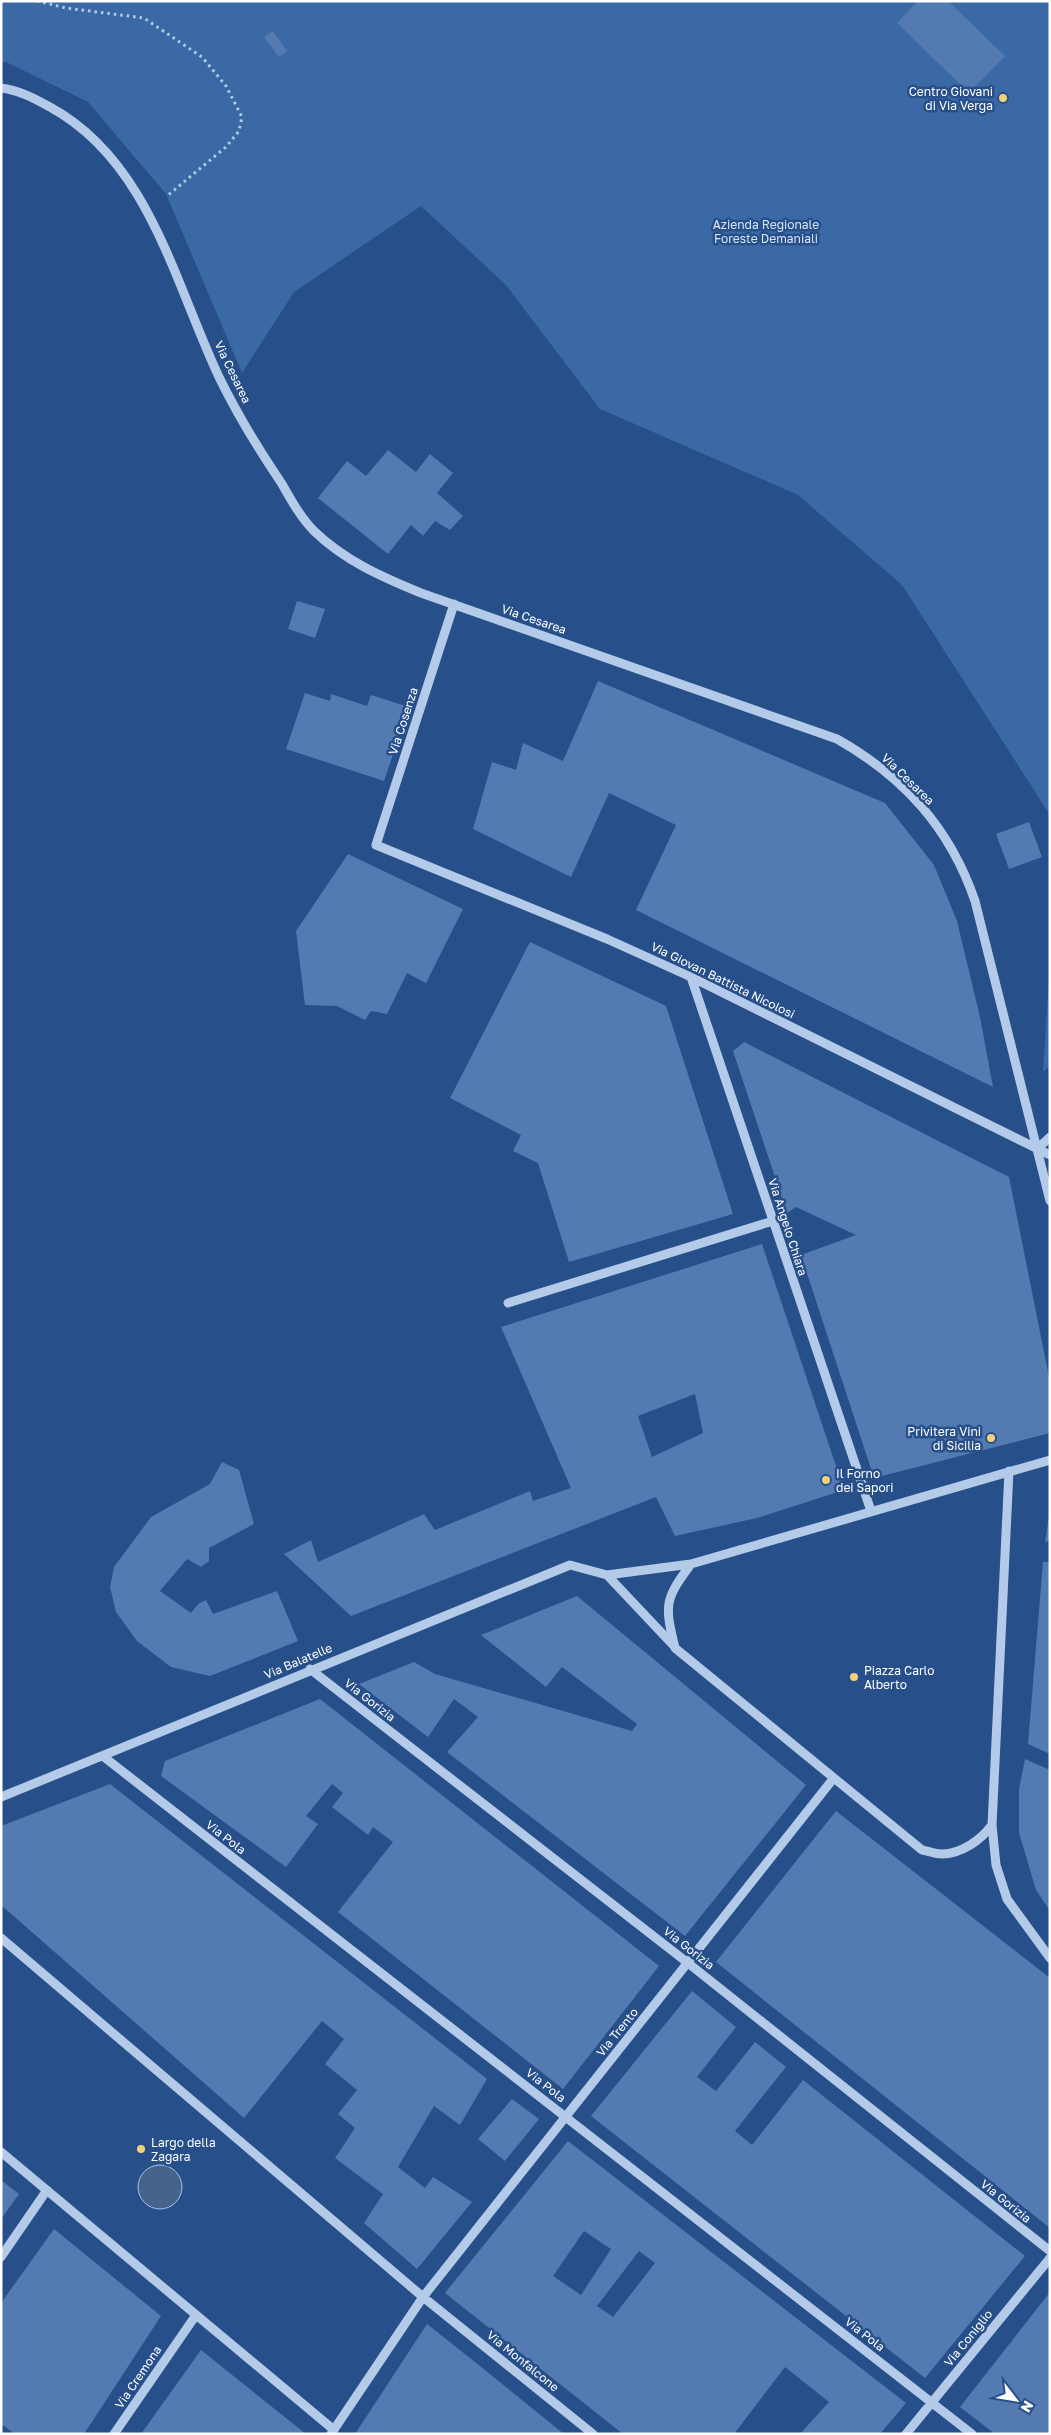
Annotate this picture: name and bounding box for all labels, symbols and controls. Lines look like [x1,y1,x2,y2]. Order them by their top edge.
place label: Centro Giovani di Via Verga [909,84,993,113]
marker: Centro Giovani di Via Verga [997,92,1009,104]
park label: Azienda Regionale Foreste Demaniali [713,217,819,246]
street label: Via Cesarea [211,338,255,406]
street label: Via Cesarea [500,601,568,637]
street label: Via Cosenza [385,685,421,757]
street label: Via Cesarea [878,750,938,808]
street label: Via Giovan Battista Nicolosi [649,939,797,1021]
street label: Via Angelo Chiara [765,1176,811,1278]
place label: Privitera Vini di Sicilia [907,1424,981,1453]
marker: Privitera Vini di Sicilia [985,1432,997,1444]
place label: Il Forno dei Sapori [836,1466,894,1495]
marker: Il Forno dei Sapori [820,1474,832,1486]
street label: Via Balatelle [262,1640,334,1682]
place label: Piazza Carlo Alberto [864,1663,935,1692]
marker: Piazza Carlo Alberto [848,1671,860,1683]
street label: Via Gorizia [341,1675,399,1725]
street label: Via Pola [203,1817,249,1857]
street label: Via Gorizia [660,1923,718,1973]
street label: Via Trento [593,2005,641,2059]
street label: Via Pola [523,2065,569,2105]
place label: Largo della Zagara [151,2135,216,2164]
marker: Largo della Zagara [135,2143,147,2155]
street label: Via Gorizia [978,2176,1034,2226]
street label: Via Coniglio [941,2307,995,2369]
street label: Via Pola [842,2314,888,2354]
street label: Via Monfalcone [484,2327,562,2395]
street label: Via Cremona [111,2343,165,2411]
north arrow [991,2375,1041,2425]
text: N [1018,2398,1038,2416]

